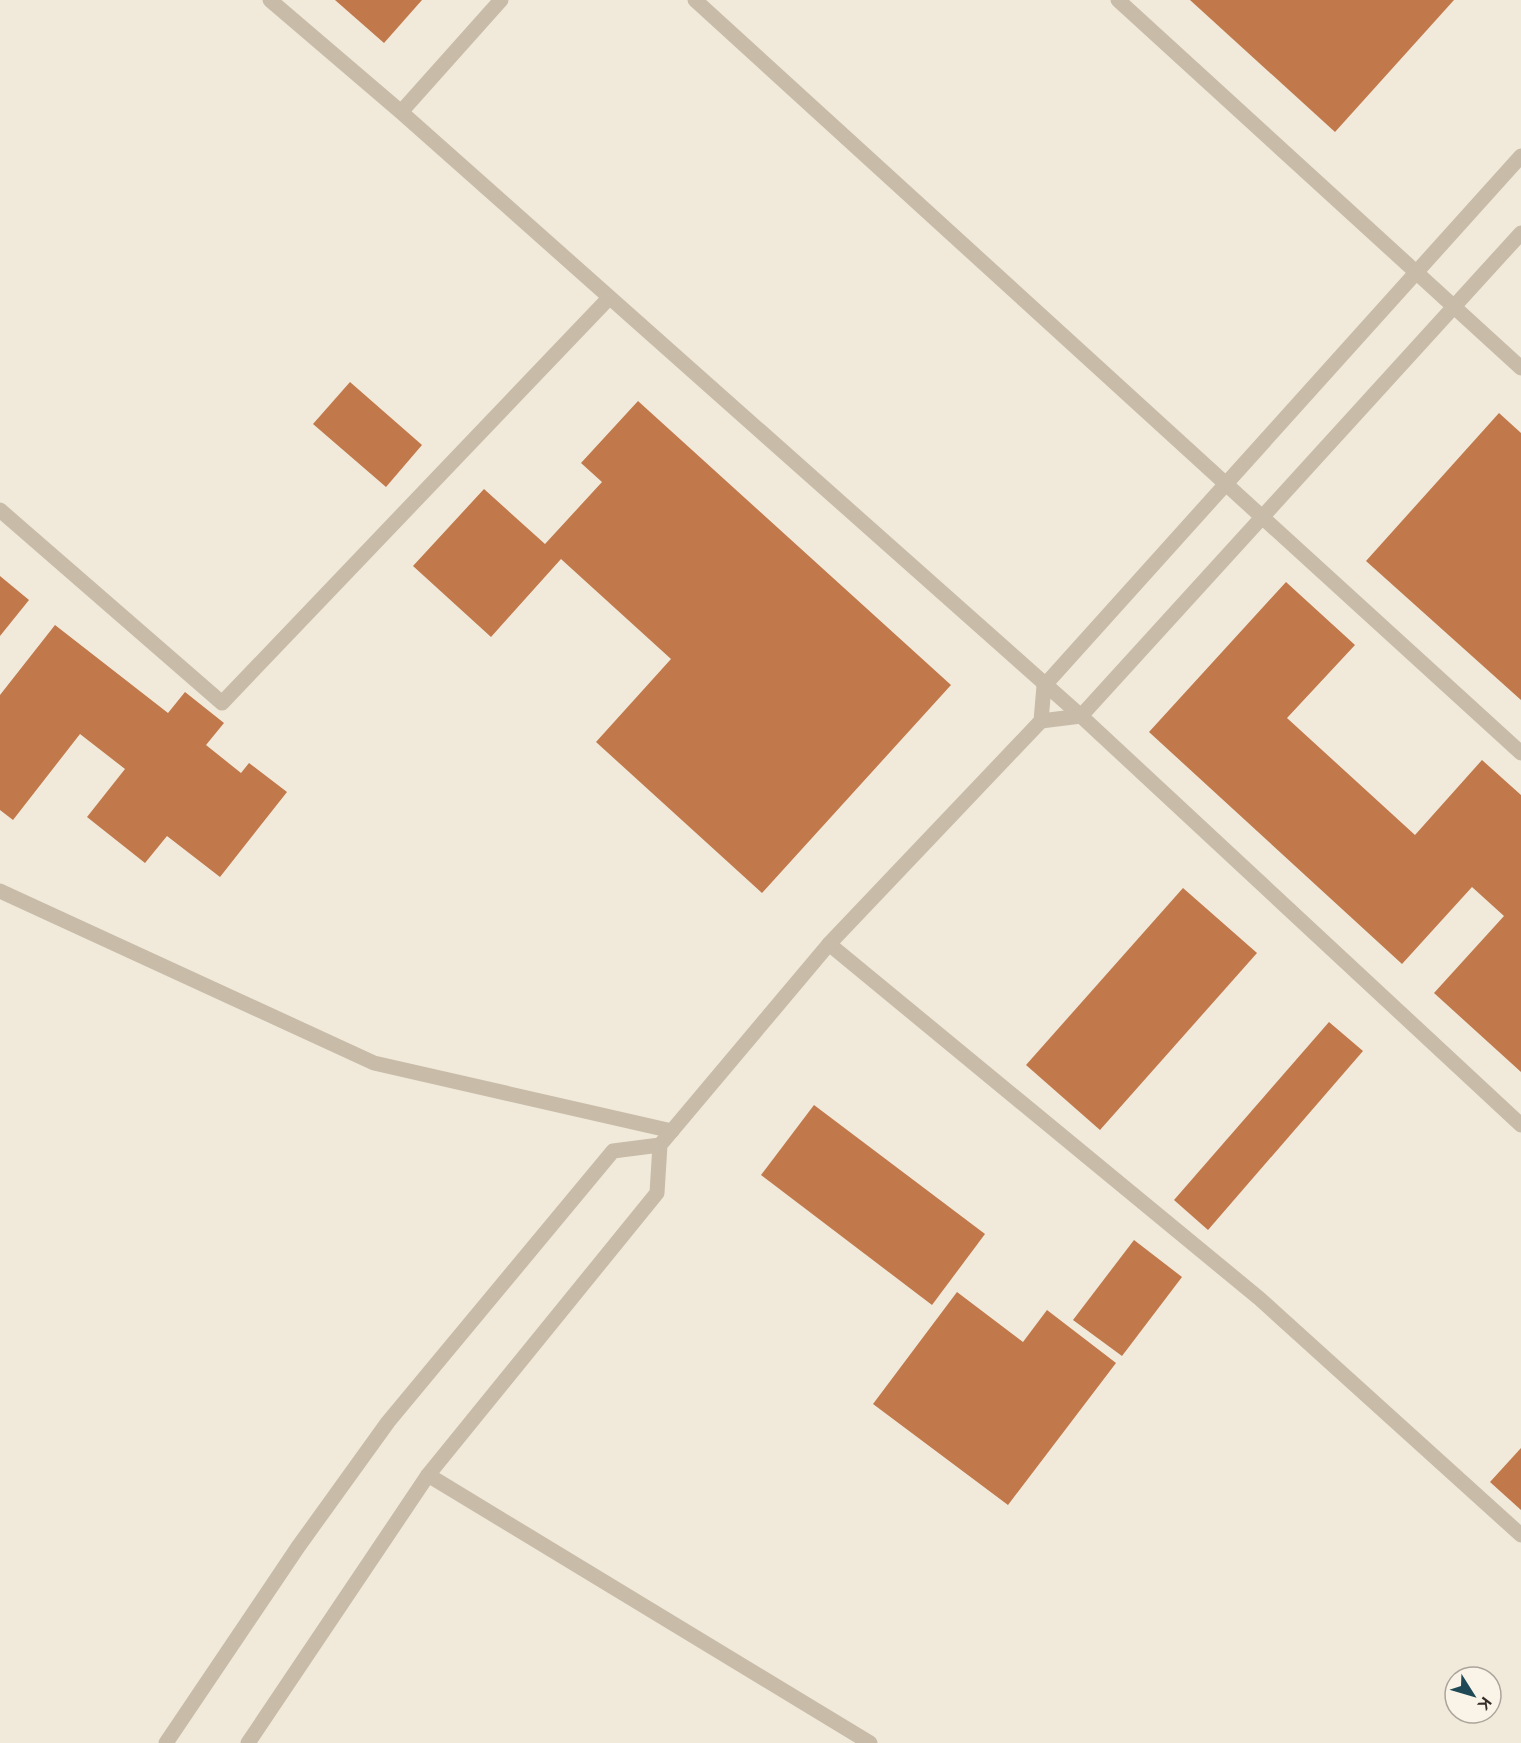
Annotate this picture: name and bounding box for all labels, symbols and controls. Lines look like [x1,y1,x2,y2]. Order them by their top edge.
north arrow [1443,1665,1503,1725]
text: K [1474,1694,1495,1714]

